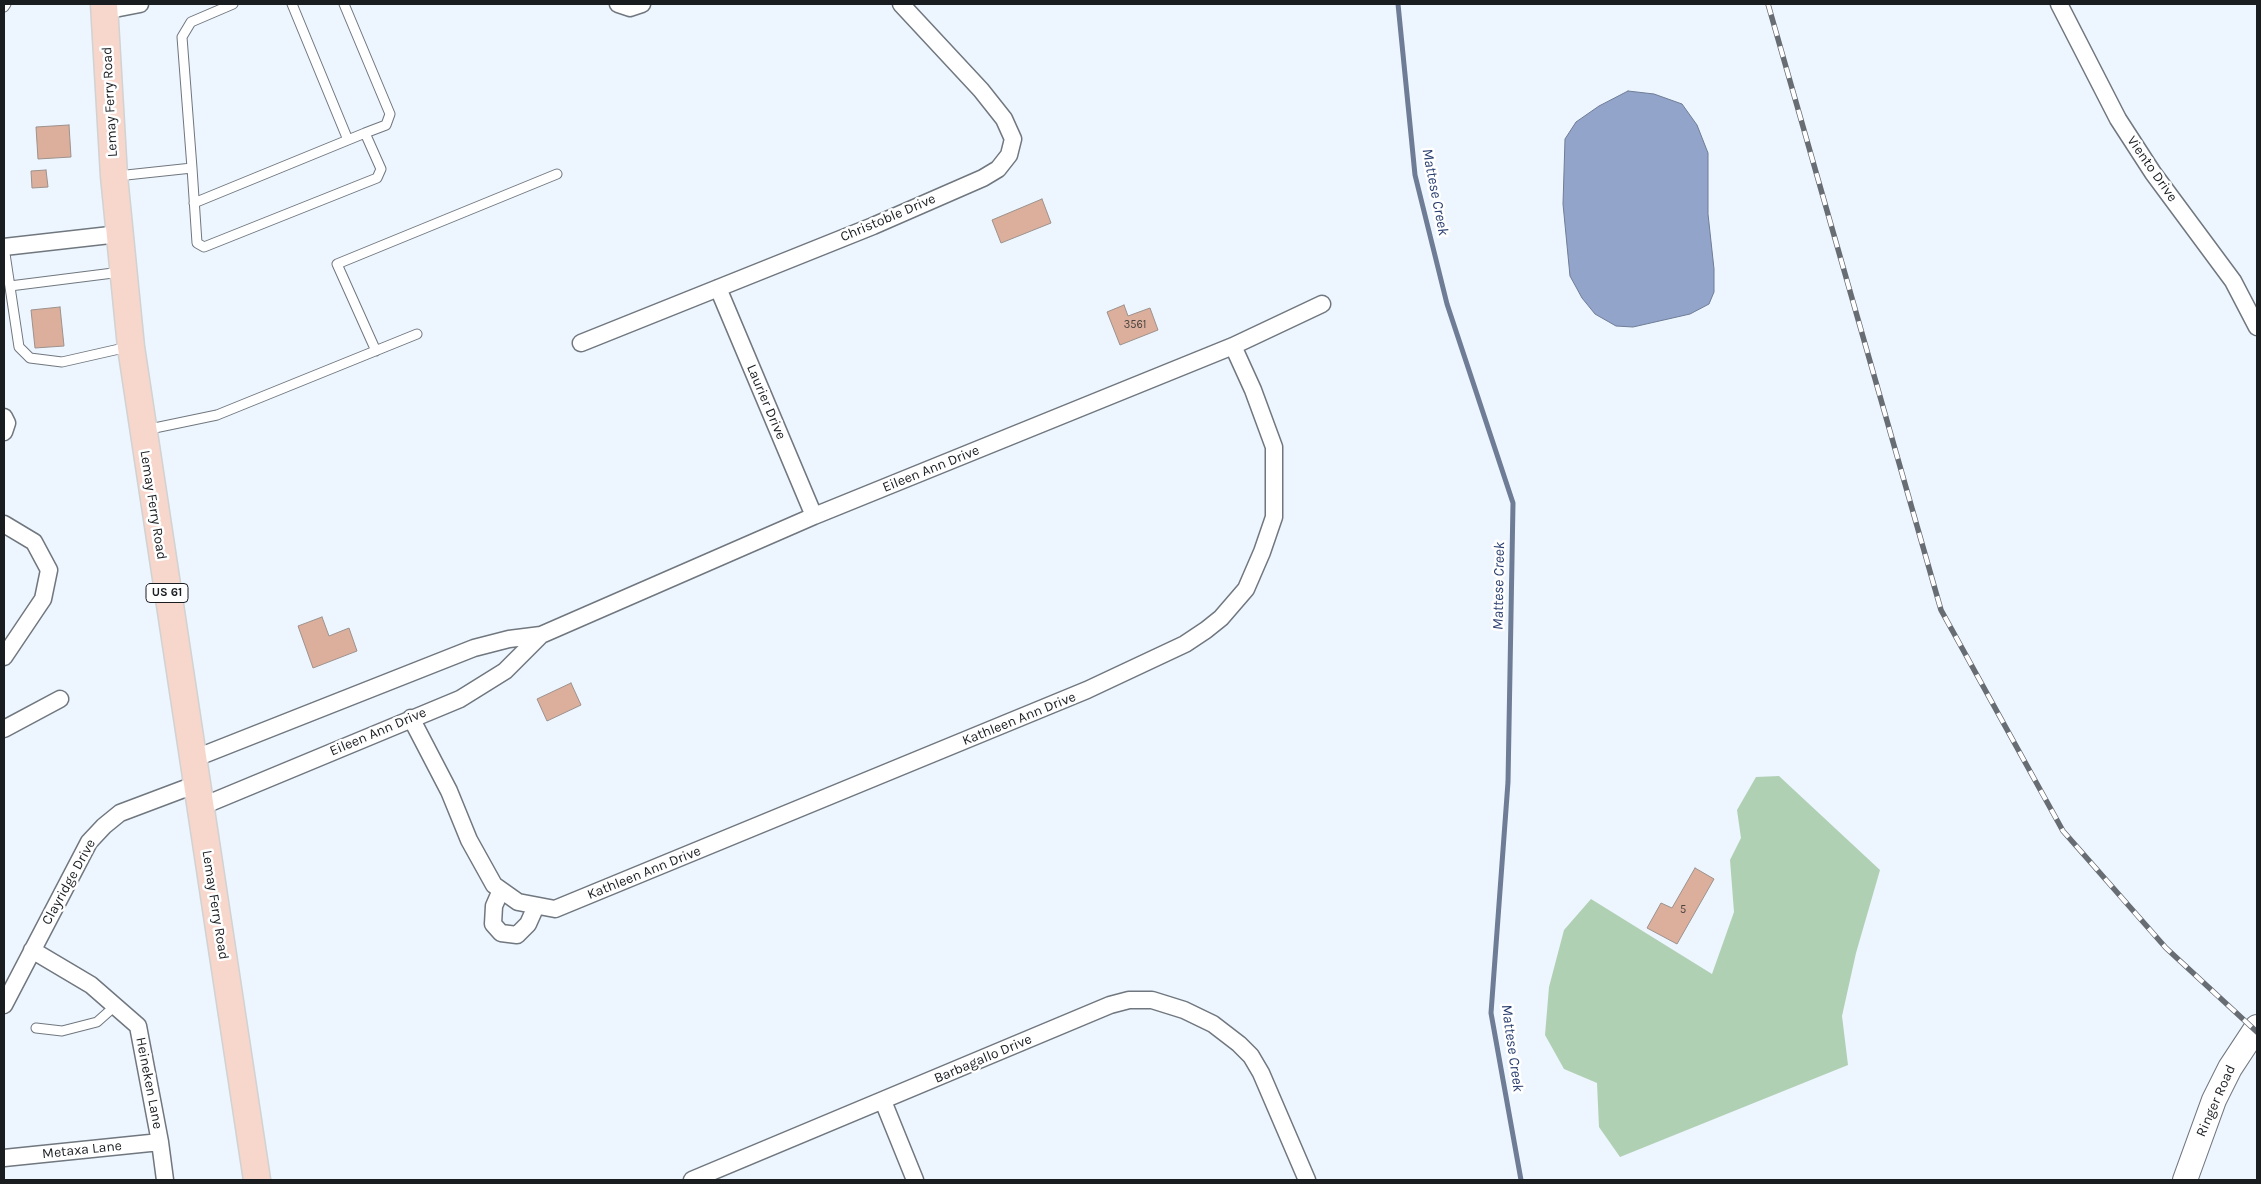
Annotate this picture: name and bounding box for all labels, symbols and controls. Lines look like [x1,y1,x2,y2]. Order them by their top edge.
street label: Lemay Ferry Road [99,46,121,158]
street label: Viento Drive [2123,133,2181,205]
water label: Mattese Creek [1418,147,1452,237]
street label: Christoble Drive [838,190,938,246]
house number: 3561 [1124,318,1146,332]
street label: Laurier Drive [743,362,789,442]
street label: Eileen Ann Drive [880,442,982,496]
street label: Lemay Ferry Road [136,449,170,561]
water label: Mattese Creek [1489,542,1509,630]
road number: US 61 [146,584,188,602]
street label: Kathleen Ann Drive [960,689,1078,749]
street label: Eileen Ann Drive [327,704,429,760]
street label: Clayridge Drive [39,836,99,928]
street label: Kathleen Ann Drive [585,843,703,903]
street label: Lemay Ferry Road [198,849,232,961]
house number: 5 [1680,903,1686,917]
water label: Mattese Creek [1497,1003,1527,1093]
street label: Barbagallo Drive [932,1031,1034,1087]
street label: Heineken Lane [132,1036,166,1130]
street label: Ringer Road [2193,1062,2239,1140]
street label: Metaxa Lane [41,1137,123,1163]

